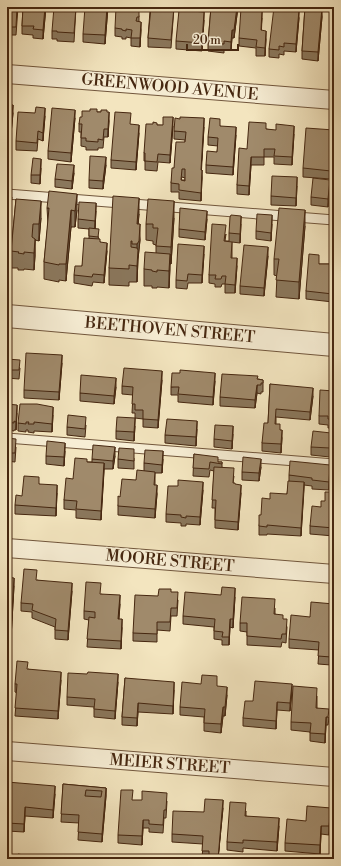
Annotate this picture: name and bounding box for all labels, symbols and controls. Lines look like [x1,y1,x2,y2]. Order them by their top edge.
scale bar [187,26,238,52]
text: 20 m [193,33,221,48]
street label: GREENWOOD AVENUE [81,69,259,105]
street label: BEETHOVEN STREET [83,313,256,347]
street label: MOORE STREET [105,545,235,577]
street label: MEIER STREET [109,750,231,778]

